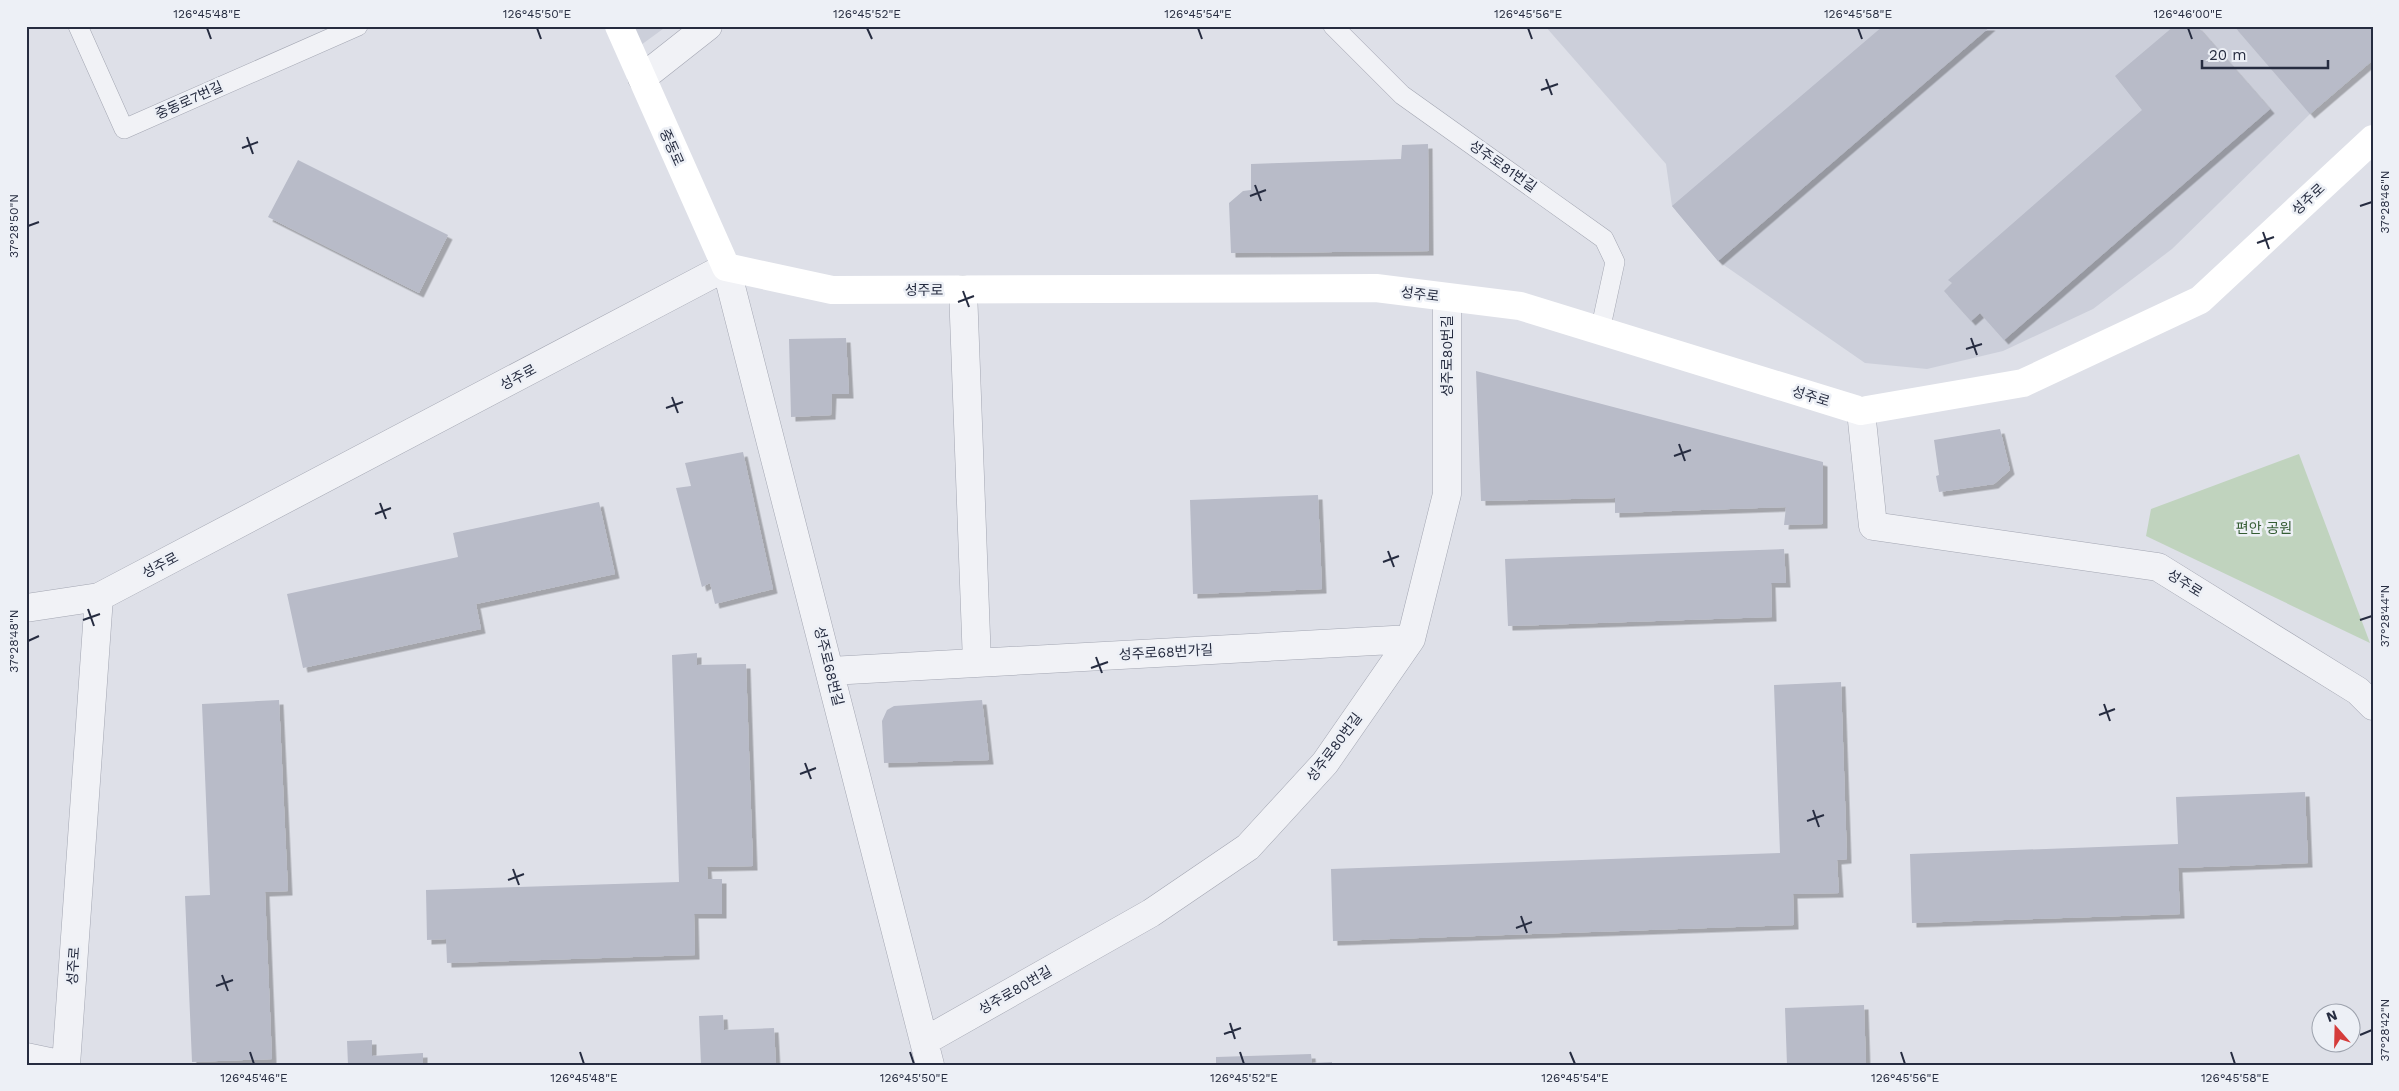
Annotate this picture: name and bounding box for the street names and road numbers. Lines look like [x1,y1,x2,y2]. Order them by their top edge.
street label: 중동로7번길 [153,78,225,122]
street label: 중동로 [657,126,687,168]
street label: 성주로81번길 [1466,137,1540,195]
street label: 성주로 [2288,180,2328,218]
street label: 성주로 [905,282,943,298]
street label: 성주로 [1400,284,1440,304]
street label: 성주로80번길 [1439,315,1455,397]
street label: 성주로 [497,361,539,393]
street label: 성주로 [1790,383,1832,409]
street label: 성주로 [139,549,181,581]
street label: 성주로 [2164,566,2206,600]
street label: 성주로68번길 [811,625,847,707]
street label: 성주로68번가길 [1118,642,1214,662]
street label: 성주로80번길 [1303,710,1365,784]
street label: 성주로 [64,946,82,986]
street label: 성주로80번길 [976,963,1054,1017]

